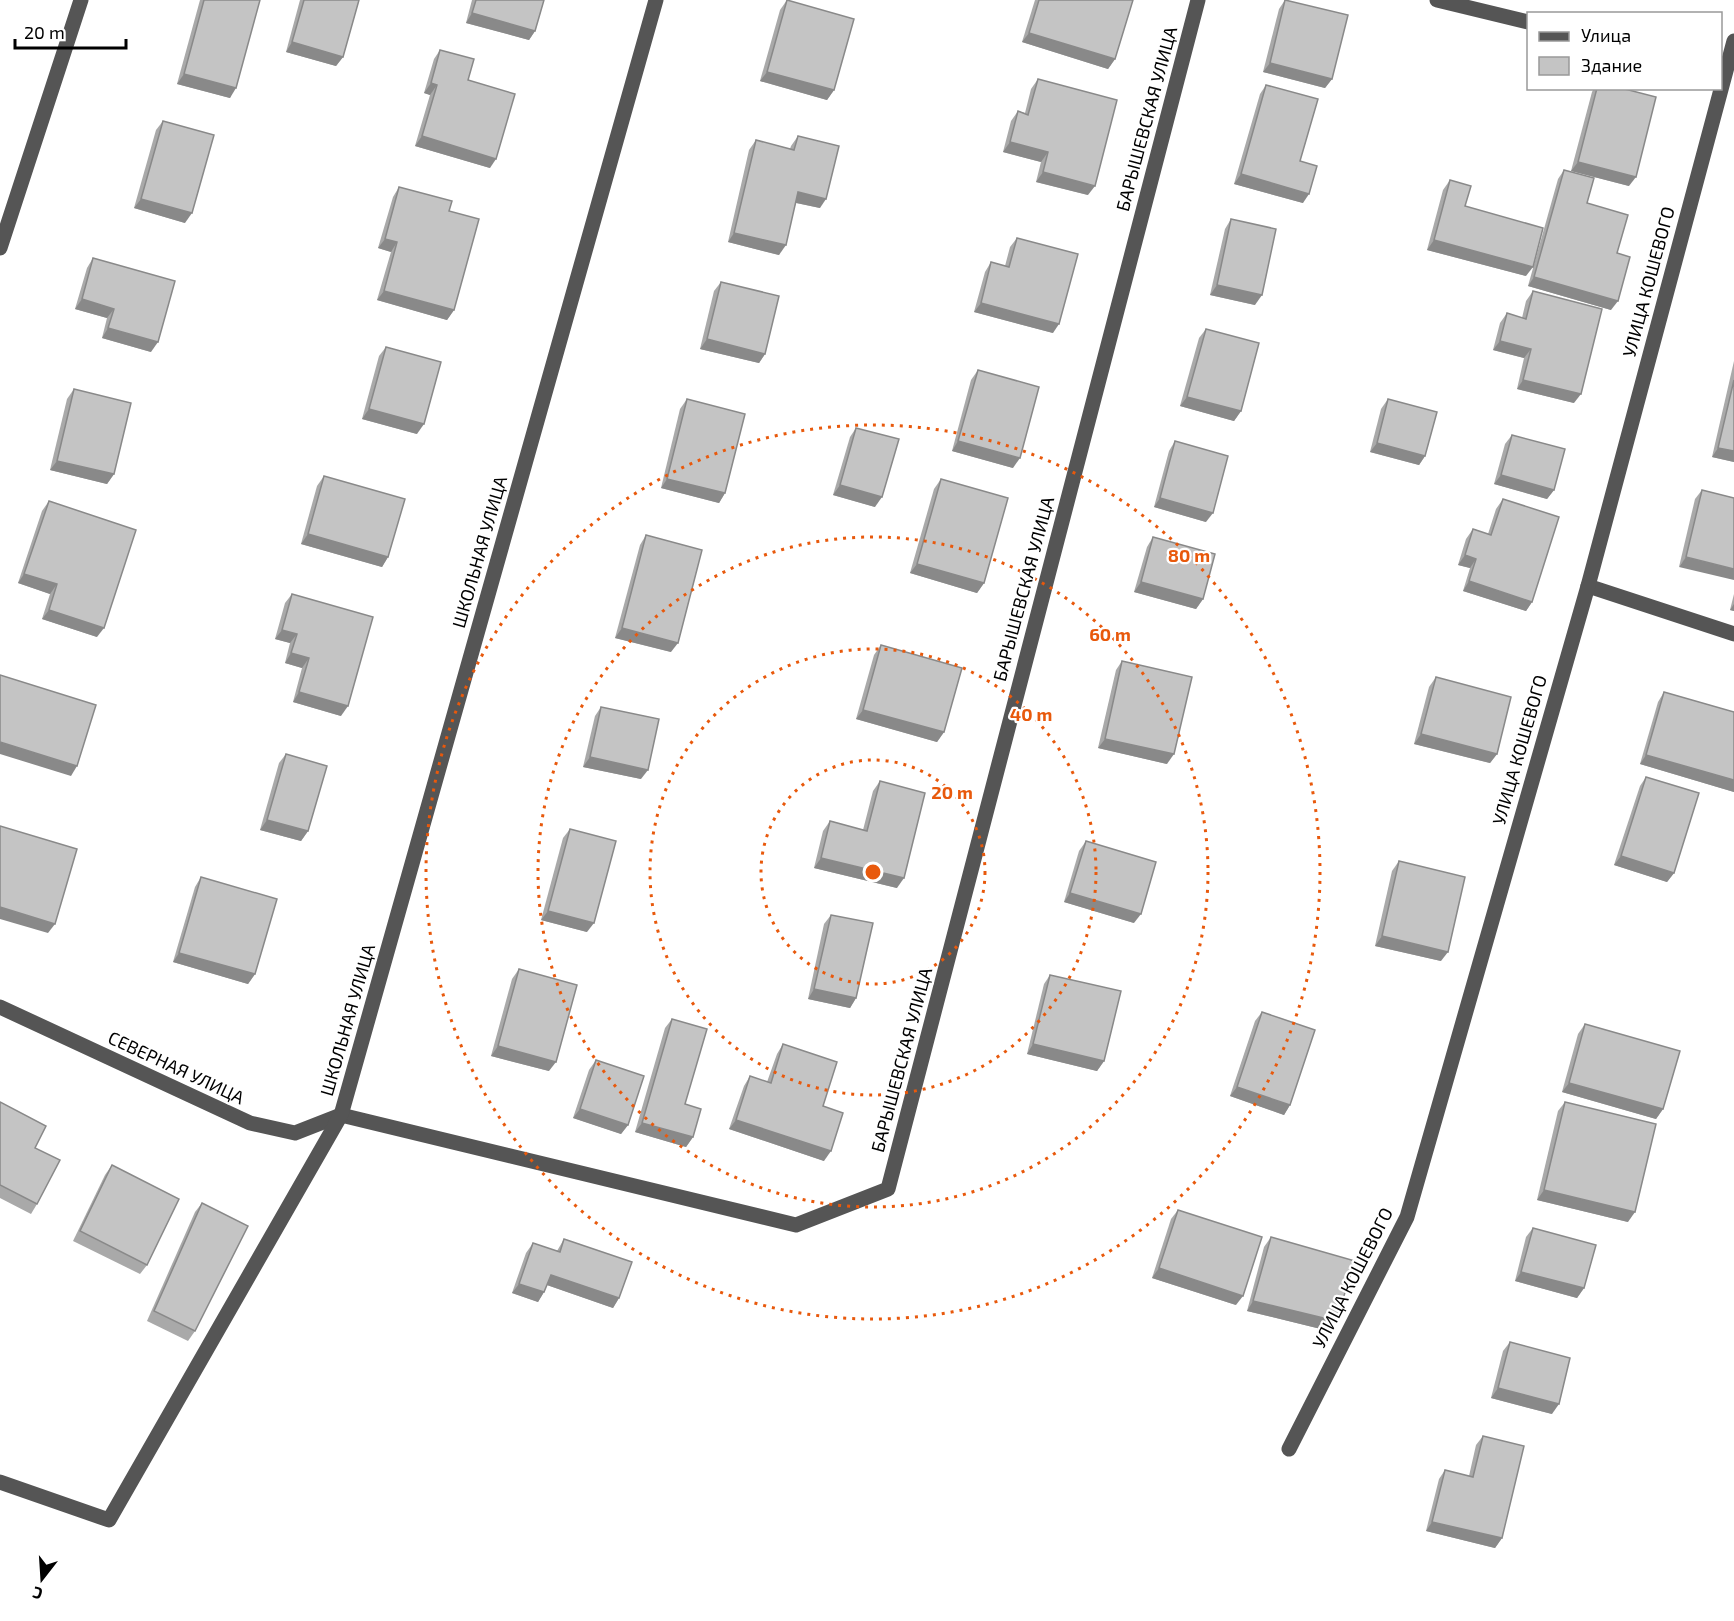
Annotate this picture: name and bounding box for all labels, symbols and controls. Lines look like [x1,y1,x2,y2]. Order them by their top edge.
scale bar [15,12,126,50]
legend [1527,12,1722,90]
text: 20 m [24,21,65,43]
street label: БАРЫШЕВСКАЯ УЛИЦА [1111,23,1181,213]
text: Улица [1581,24,1631,46]
text: Здание [1581,54,1642,76]
street label: УЛИЦА КОШЕВОГО [1617,204,1679,359]
street label: ШКОЛЬНАЯ УЛИЦА [447,472,511,630]
street label: БАРЫШЕВСКАЯ УЛИЦА [988,493,1058,683]
text: 80 m [1168,544,1210,566]
text: 60 m [1089,623,1131,645]
street label: УЛИЦА КОШЕВОГО [1487,672,1551,827]
text: 40 m [1010,703,1052,725]
text: 20 m [931,781,973,803]
centre of rings [863,862,883,882]
street label: ШКОЛЬНАЯ УЛИЦА [315,940,379,1098]
street label: БАРЫШЕВСКАЯ УЛИЦА [866,964,936,1154]
street label: СЕВЕРНАЯ УЛИЦА [105,1026,249,1109]
street label: УЛИЦА КОШЕВОГО [1307,1204,1397,1352]
north arrow [12,1549,72,1609]
text: С [30,1583,45,1604]

